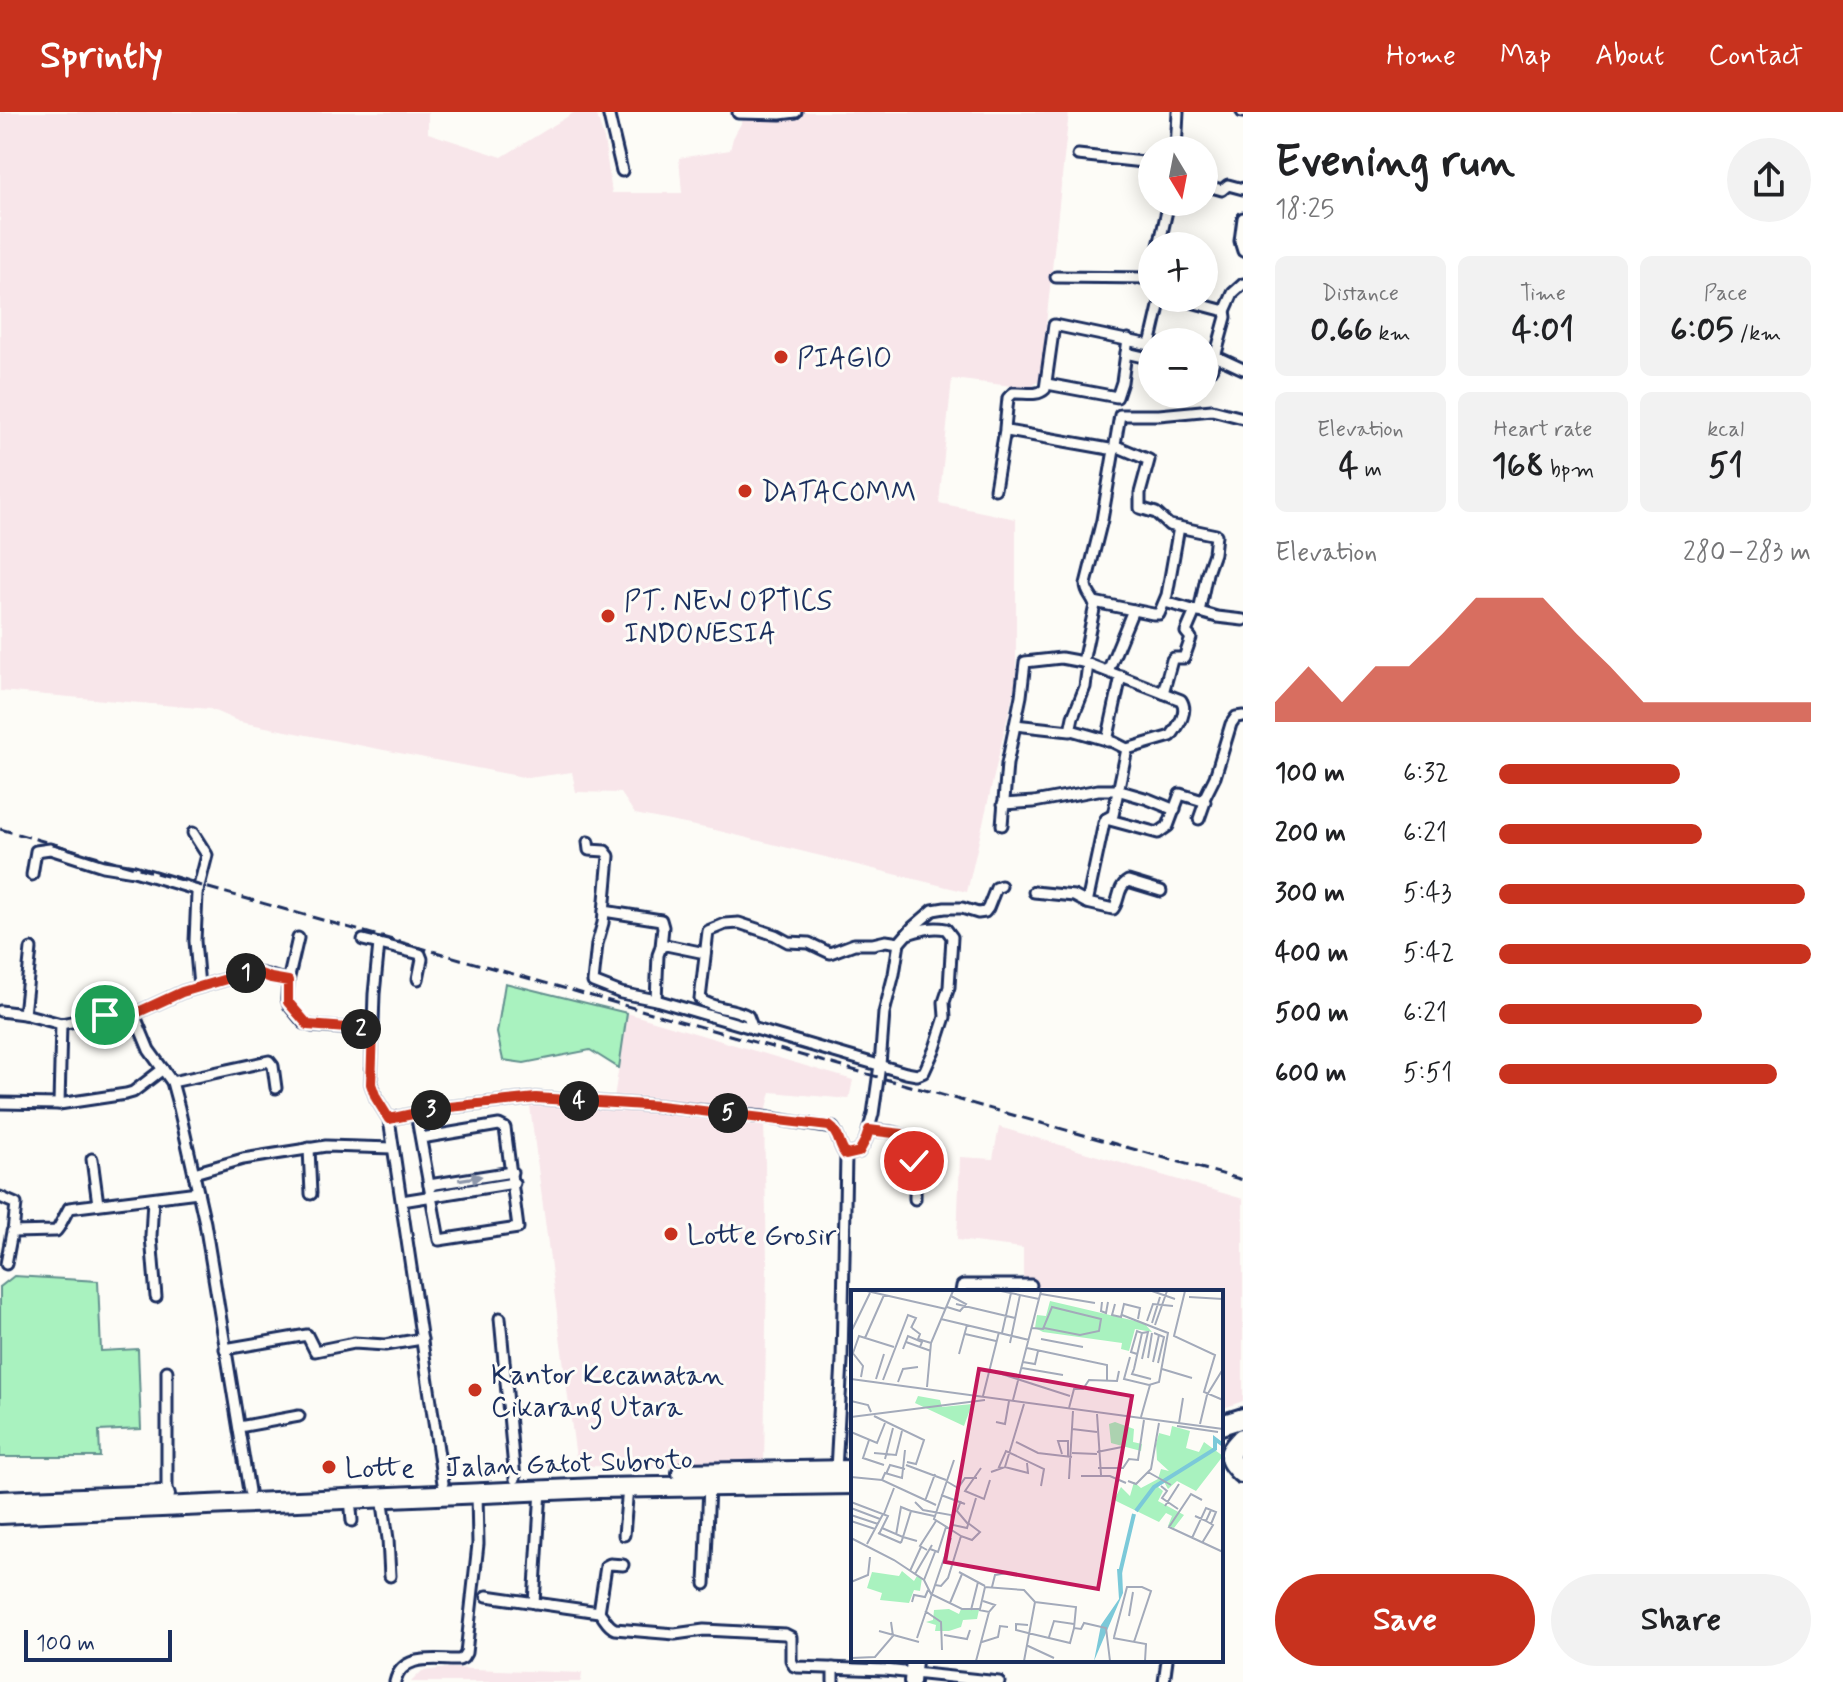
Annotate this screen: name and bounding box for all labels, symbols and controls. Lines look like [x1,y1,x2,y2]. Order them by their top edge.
text: Sprintly [40,32,163,81]
text: Home [1386,38,1456,75]
text: Map [1500,38,1551,75]
text: About [1595,38,1664,75]
text: Contact [1708,38,1803,75]
text: Evening run [1275,134,1515,192]
north arrow [1138,136,1218,216]
map controls [1138,136,1218,408]
button: share [1727,138,1811,222]
text: 18:25 [1275,193,1334,227]
button: + [1138,232,1218,312]
text: Distance [1322,280,1399,308]
text: Time [1520,280,1566,308]
text: Pace [1704,280,1748,308]
text: 0.66 [1310,308,1372,353]
text: 4:01 [1512,308,1574,353]
text: 6:05 [1670,308,1734,353]
text: km [1372,320,1411,348]
text: /km [1734,320,1781,348]
button: − [1138,328,1218,408]
place label: PIAGIO [797,341,892,378]
marker: PIAGIO [772,348,790,366]
text: Elevation [1317,416,1404,444]
text: Heart rate [1494,416,1592,444]
text: kcal [1707,416,1744,444]
text: 4 [1339,444,1359,489]
text: 168 [1492,444,1544,489]
text: 51 [1708,444,1743,489]
text: m [1359,456,1382,484]
text: bpm [1544,456,1594,484]
place label: DATACOMM [761,475,917,512]
marker: DATACOMM [736,482,754,500]
text: Elevation [1275,536,1377,570]
text: 280–283 m [1683,536,1811,570]
place label: PT. NEW OPTICS INDONESIA [624,584,833,653]
marker: PT. NEW OPTICS INDONESIA [599,607,617,625]
text: 100 m [1275,757,1345,791]
text: 6:32 [1403,757,1449,791]
text: 200 m [1275,817,1346,851]
text: 6:21 [1403,817,1447,851]
text: 300 m [1275,877,1345,911]
text: 5:43 [1403,877,1452,911]
text: 400 m [1275,937,1348,971]
text: 5:42 [1403,937,1454,971]
pin: 1 [226,953,266,993]
text: 1 [241,959,251,987]
pin [71,981,139,1049]
icon: arrive [83,993,127,1037]
text: 500 m [1275,997,1349,1031]
text: 6:21 [1403,997,1447,1031]
pin: 2 [341,1009,381,1049]
text: 2 [356,1015,366,1043]
text: 600 m [1275,1057,1347,1091]
text: 5:51 [1403,1057,1452,1091]
pin: 4 [559,1081,599,1121]
text: 4 [573,1087,585,1115]
pin: 3 [411,1090,451,1130]
pin: 5 [708,1093,748,1133]
text: 3 [426,1096,436,1124]
text: 5 [721,1099,735,1127]
pin [880,1127,948,1195]
icon: check [892,1139,936,1183]
one-way arrow [458,1171,483,1184]
place label: Lotte Grosir [687,1218,837,1255]
marker: Lotte Grosir [662,1225,680,1243]
inset map [851,1290,1223,1662]
place label: Kantor Kecamatan Cikarang Utara [491,1358,724,1430]
marker: Kantor Kecamatan Cikarang Utara [466,1381,484,1399]
street label: Jalan Gatot Subroto [445,1442,693,1487]
place label: Lotte [345,1451,415,1488]
marker: Lotte [320,1458,338,1476]
button: Save [1275,1574,1535,1666]
button: Share [1551,1574,1811,1666]
scale bar [24,1626,172,1662]
text: 100 m [36,1630,95,1658]

